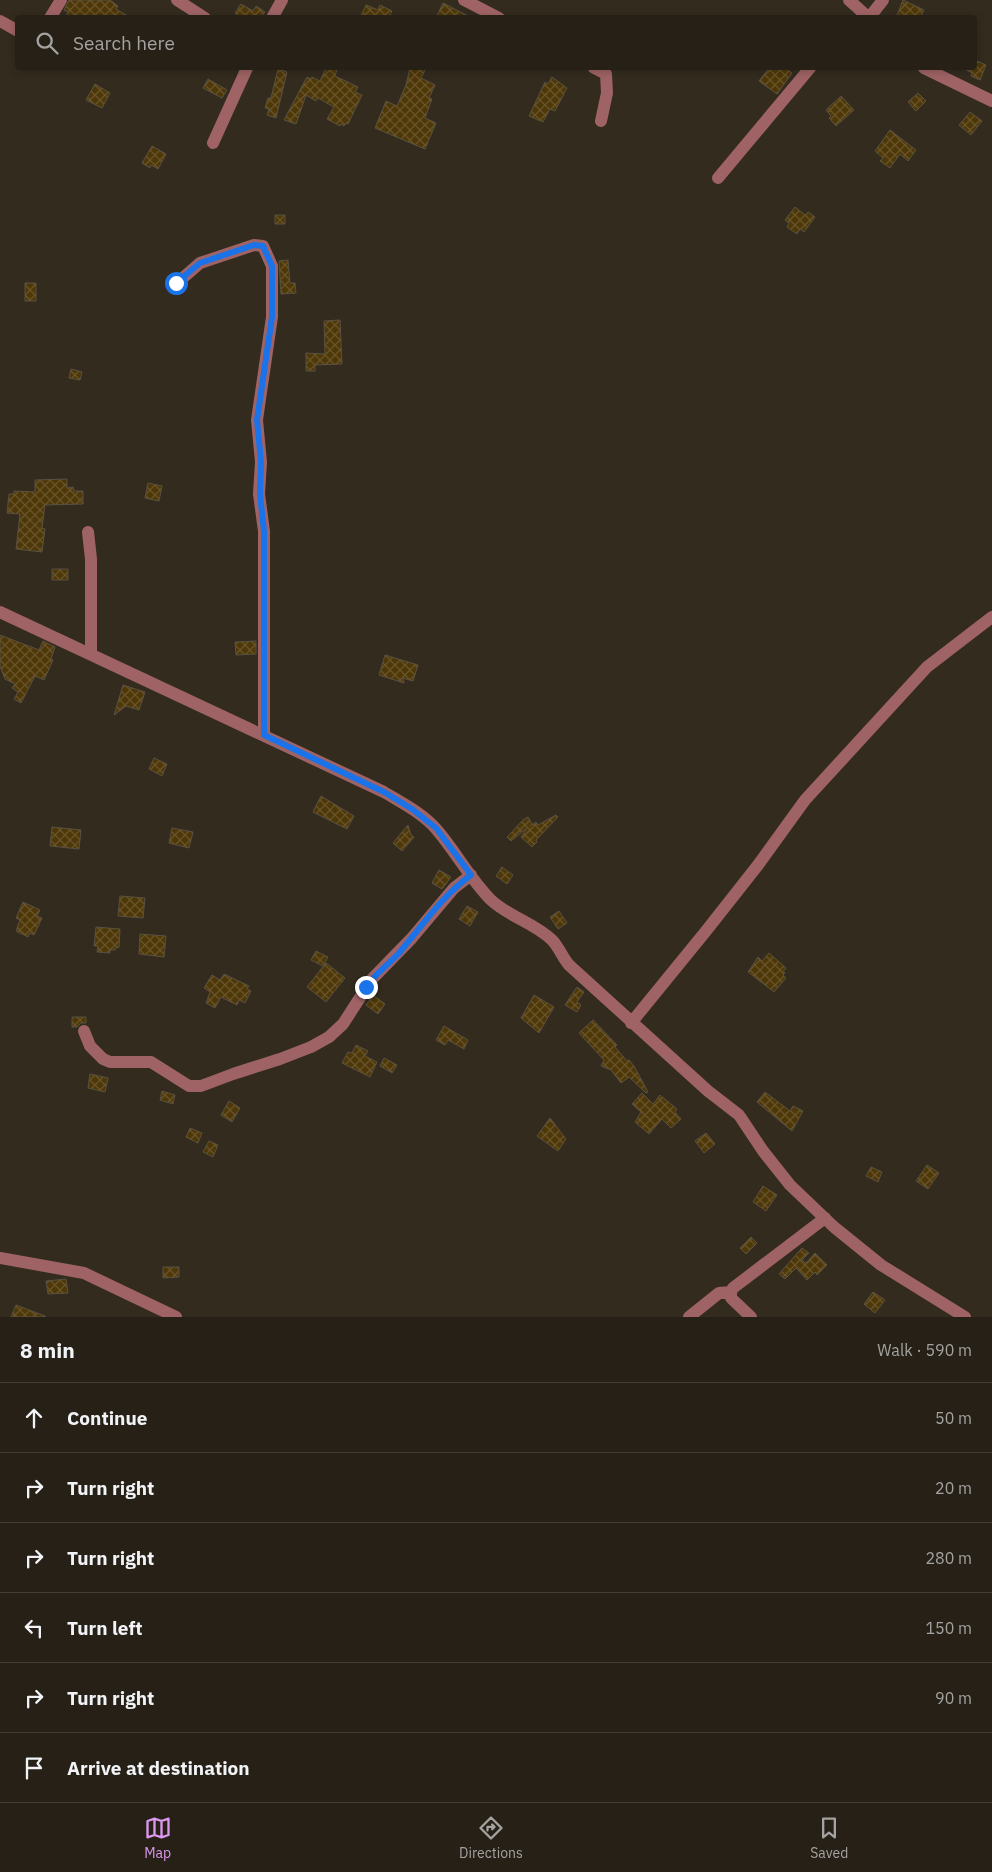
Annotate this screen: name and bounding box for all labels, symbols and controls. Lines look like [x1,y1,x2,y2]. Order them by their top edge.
search box [15,15,977,70]
icon: search [33,29,61,57]
text: Search here [73,31,175,55]
route start [165,272,188,295]
route end [355,976,378,999]
text: 8 min [20,1336,75,1364]
text: Walk · 590 m [877,1340,972,1360]
icon: ahead [20,1404,48,1432]
text: Continue [67,1406,147,1430]
text: 50 m [935,1408,972,1428]
icon: right [20,1474,48,1502]
text: Turn right [67,1476,154,1500]
text: 20 m [935,1478,972,1498]
icon: right [20,1544,48,1572]
text: Turn right [67,1546,154,1570]
text: 280 m [925,1548,972,1568]
icon: left [20,1614,48,1642]
text: Turn left [67,1616,143,1640]
text: 150 m [925,1618,972,1638]
icon: right [20,1684,48,1712]
text: Turn right [67,1686,154,1710]
text: 90 m [935,1688,972,1708]
icon: arrive [20,1754,48,1782]
text: Arrive at destination [67,1756,250,1780]
tab: Map [144,1814,172,1862]
tab: Directions [459,1814,523,1862]
tab: Saved [810,1814,848,1862]

